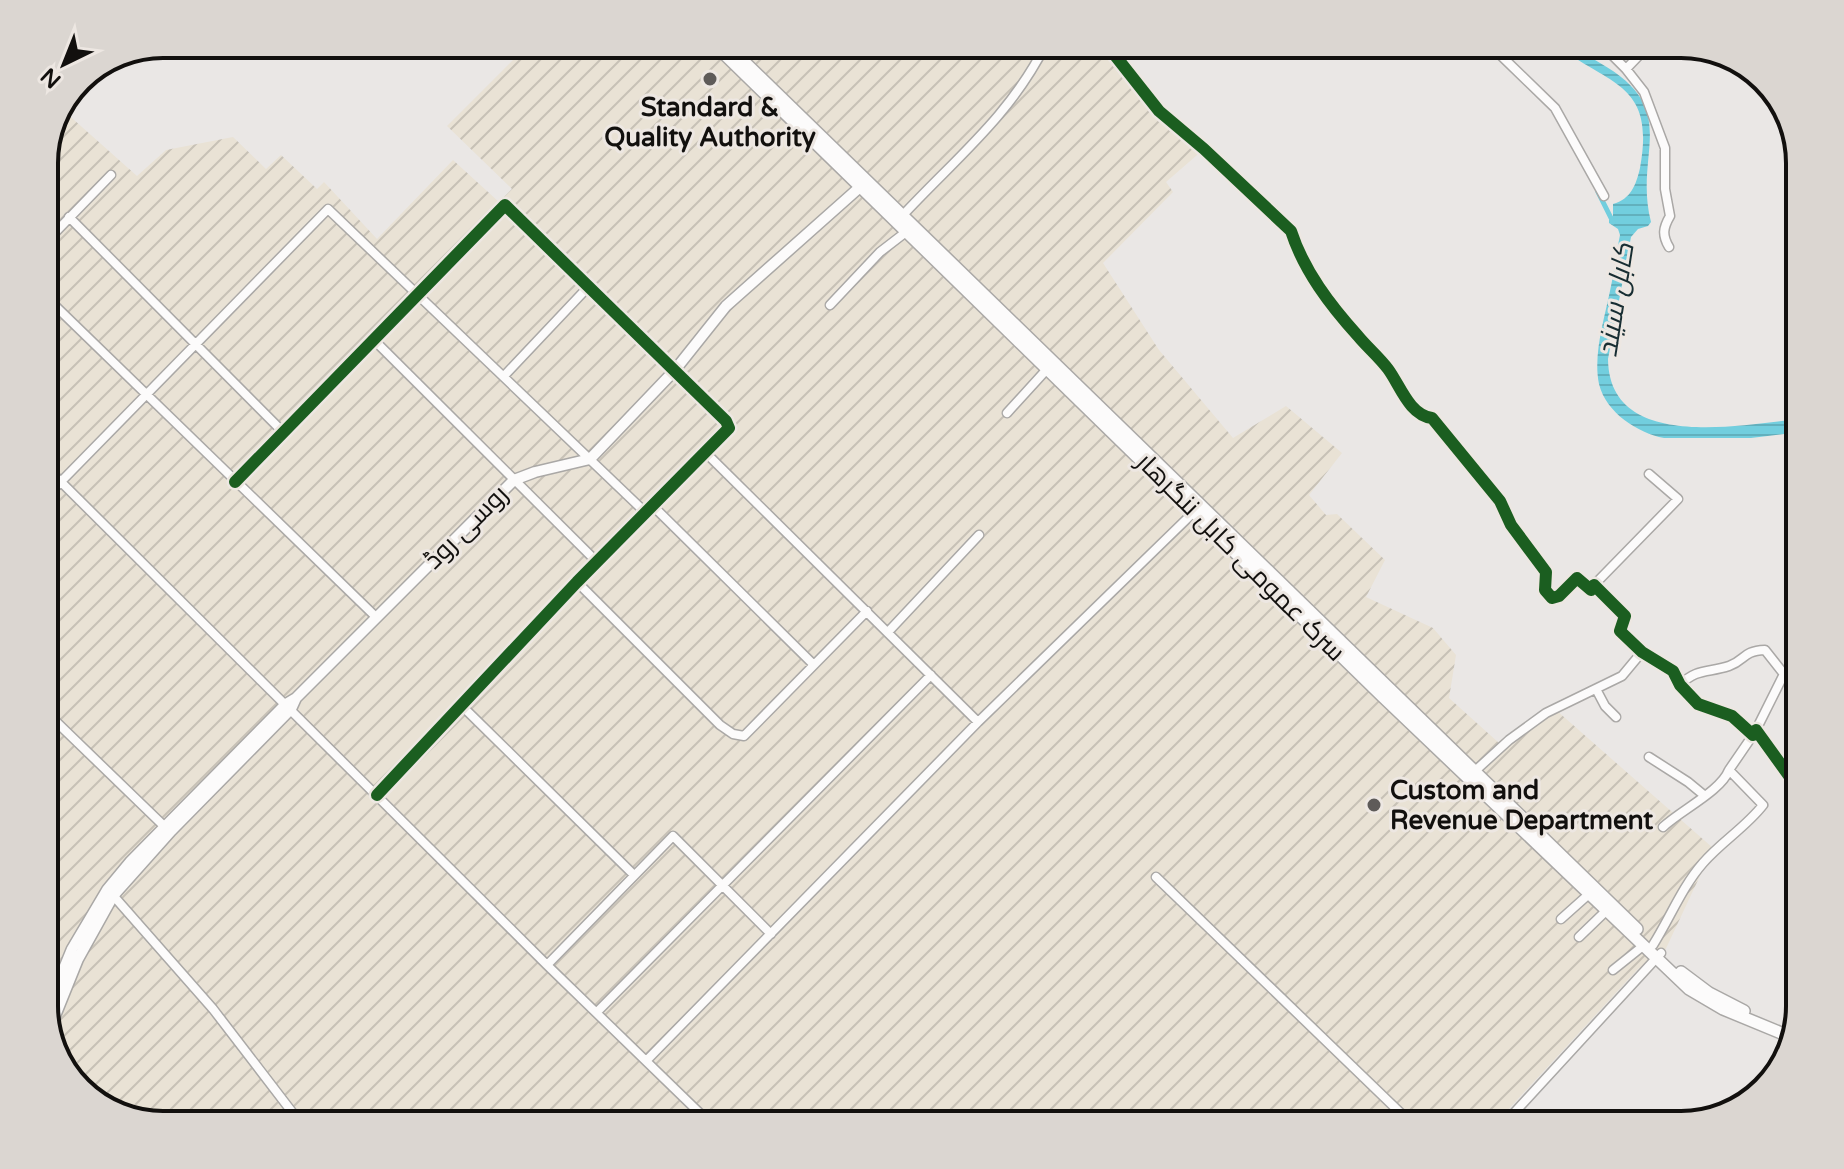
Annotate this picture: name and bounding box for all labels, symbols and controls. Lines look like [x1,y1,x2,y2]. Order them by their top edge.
north arrow [24,24,104,104]
text: N [36,62,66,93]
marker: Standard & Quality Authority [701,70,719,88]
place label: Standard & Quality Authority [604,92,816,153]
water label: کابل سيند [1590,240,1642,359]
street label: سرک عمومی کابل ننگرهار [1129,445,1352,668]
street label: روسی روڈ [418,479,514,575]
place label: Custom and Revenue Department [1390,775,1653,836]
marker: Custom and Revenue Department [1365,796,1383,814]

